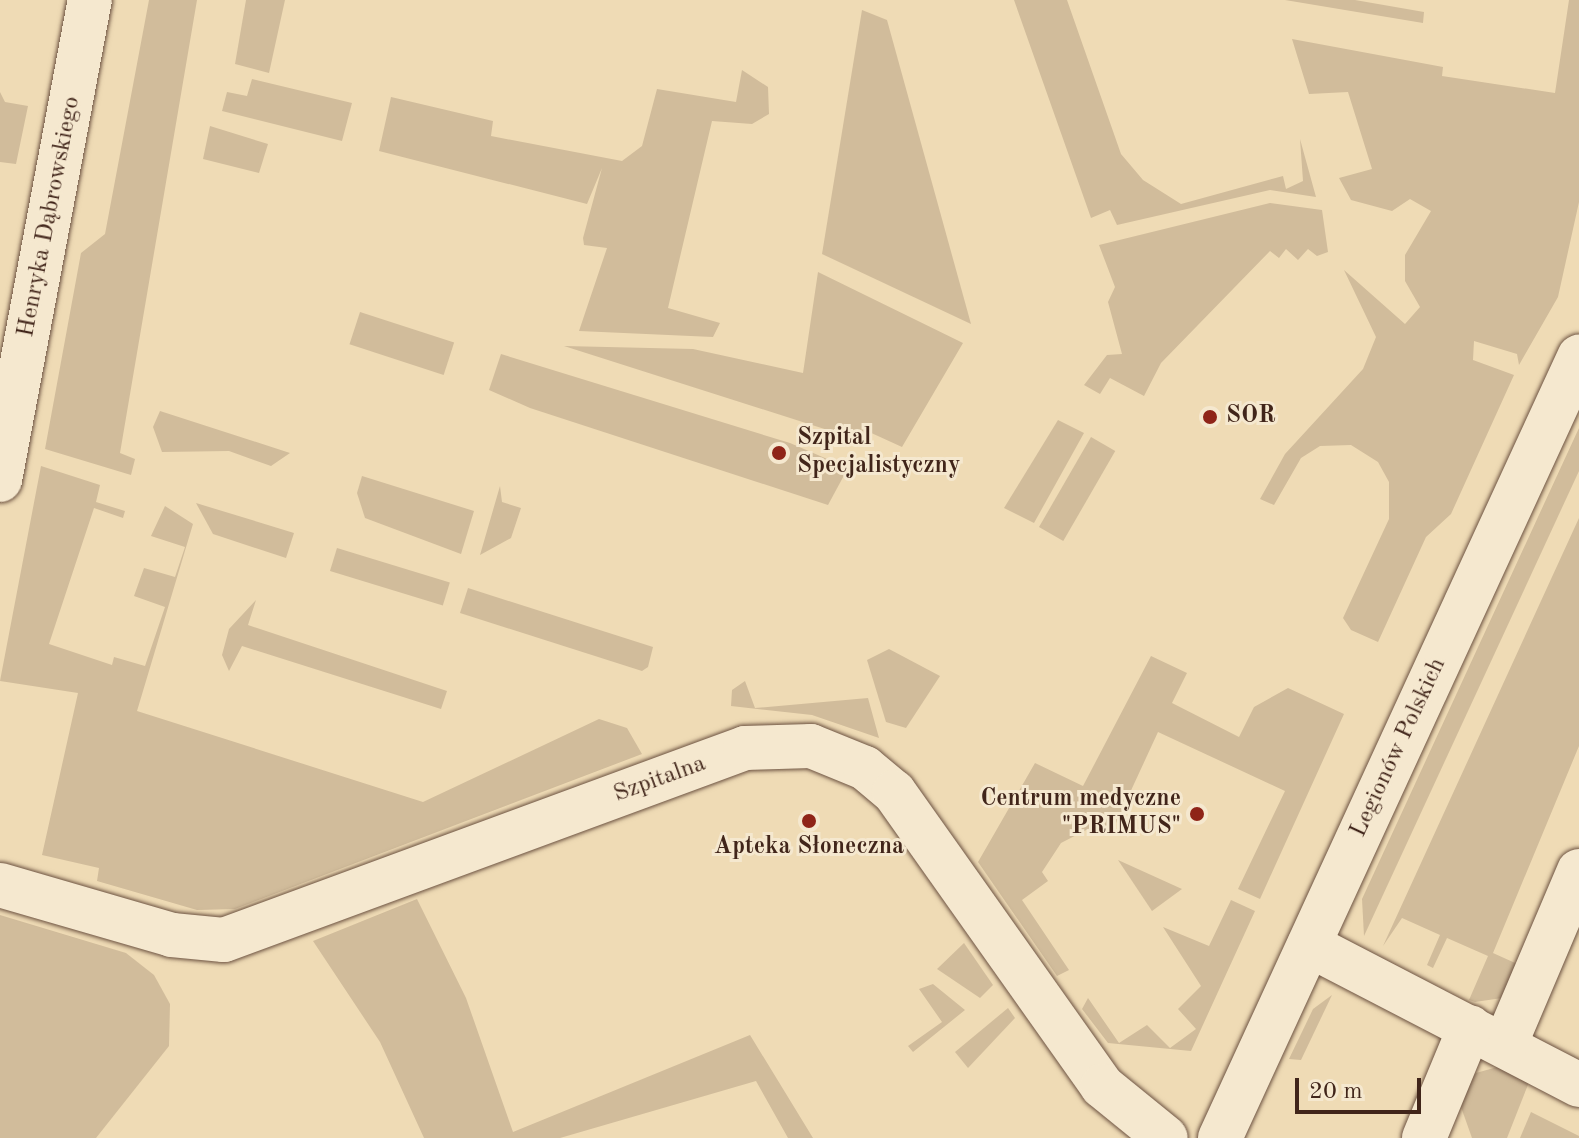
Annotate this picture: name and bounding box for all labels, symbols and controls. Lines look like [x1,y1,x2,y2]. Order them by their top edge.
street label: Henryka Dąbrowskiego [13,94,87,340]
place label: SOR [1226,403,1275,431]
marker: SOR [1201,408,1219,426]
place label: Szpital Specjalistyczny [797,425,961,481]
marker: Szpital Specjalistyczny [768,442,790,464]
street label: Legionów Polskich [1345,654,1453,842]
street label: Szpitalna [610,750,710,810]
place label: Centrum medyczne "PRIMUS" [980,786,1181,842]
marker: Centrum medyczne "PRIMUS" [1188,805,1206,823]
marker: Apteka Słoneczna [800,812,818,830]
place label: Apteka Słoneczna [714,834,904,862]
scale bar [1299,1062,1425,1112]
text: 20 m [1309,1080,1363,1104]

